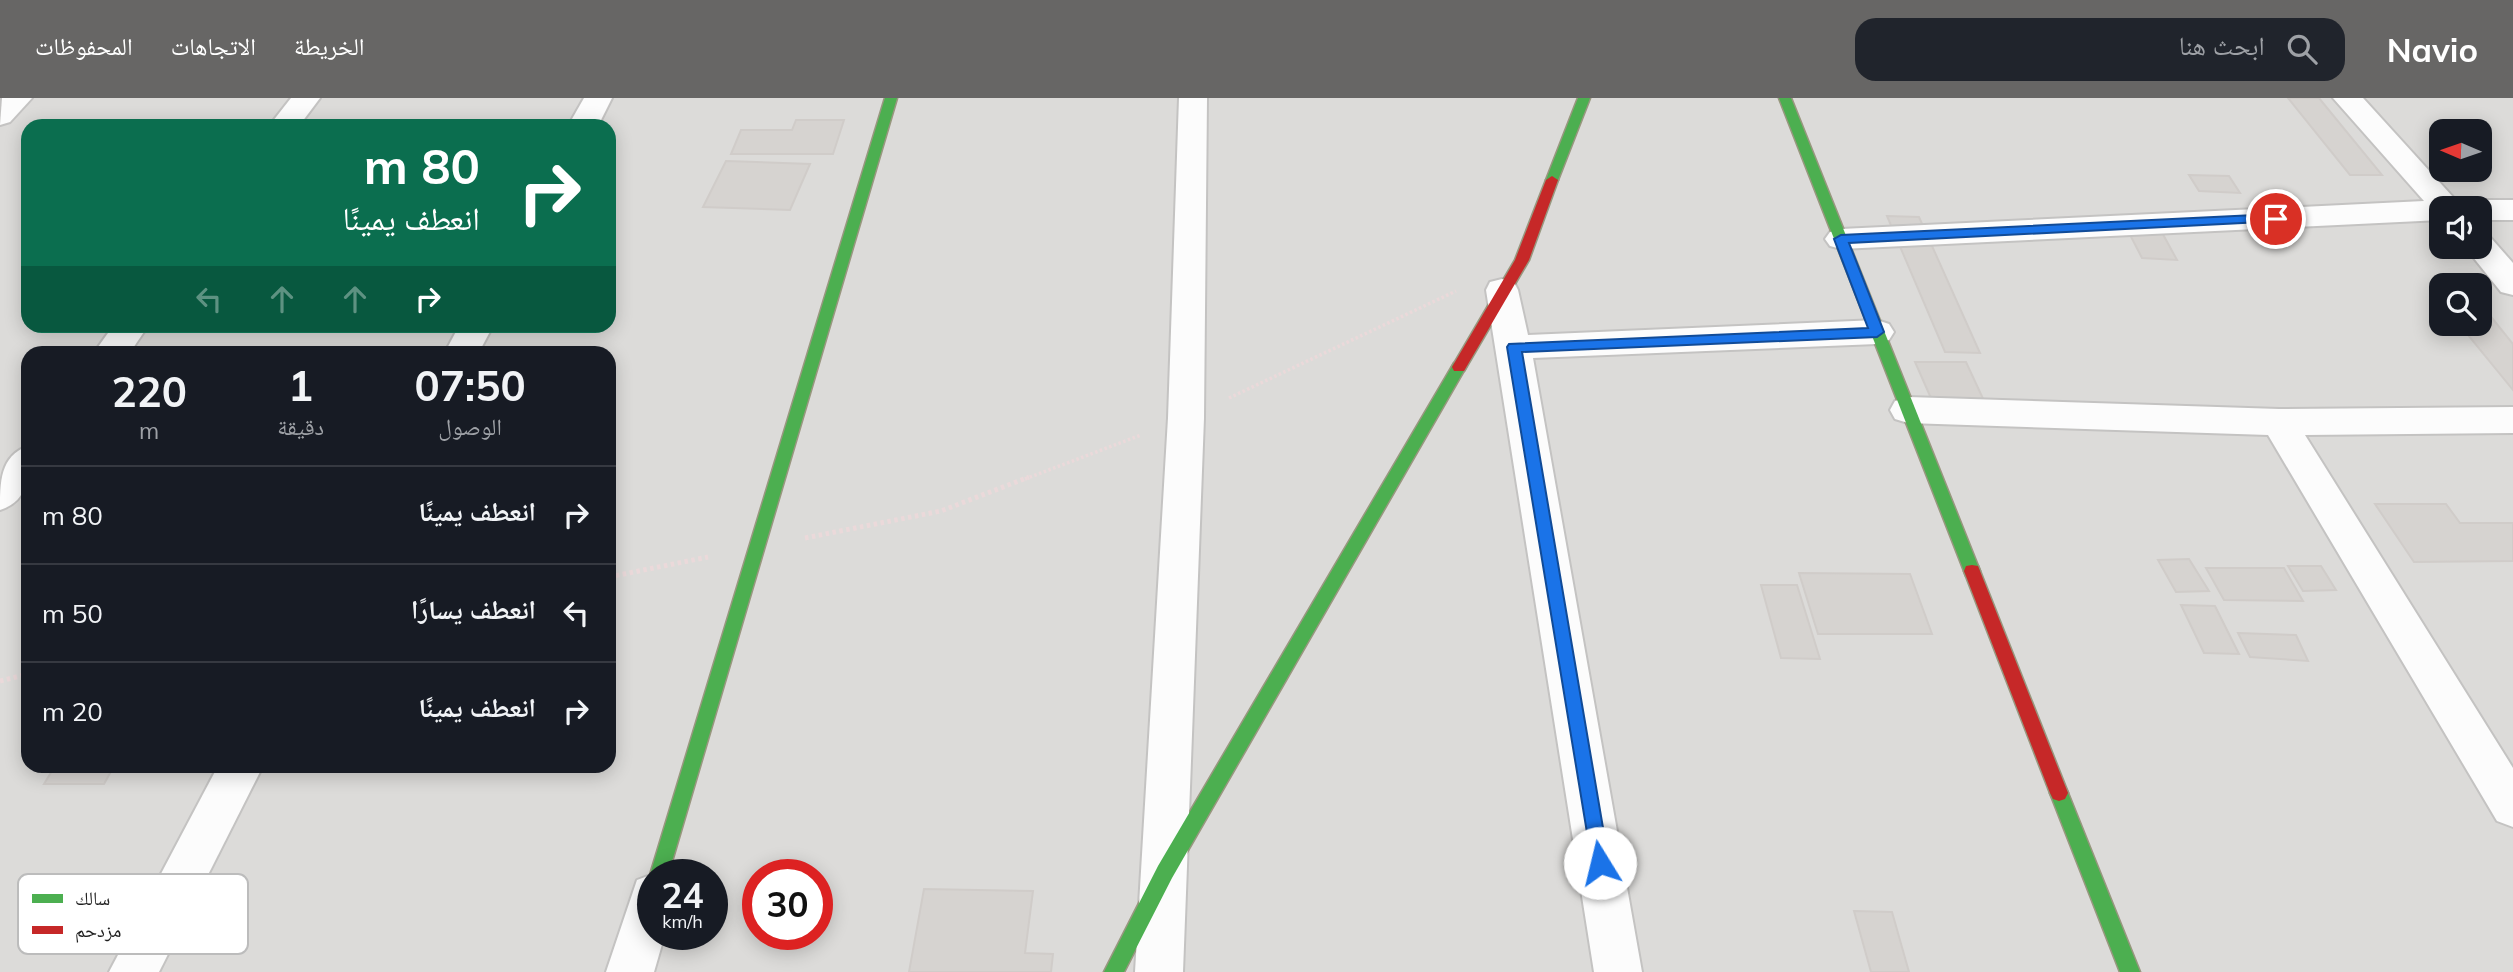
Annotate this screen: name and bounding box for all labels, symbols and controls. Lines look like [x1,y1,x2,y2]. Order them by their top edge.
search box [1855,18,2345,81]
text: ابحث هنا [2179,29,2265,62]
text: Navio [2387,29,2478,70]
icon: search [2283,30,2321,68]
text: المحفوظات [35,31,133,61]
text: الاتجاهات [171,31,256,61]
text: الخريطة [294,31,365,61]
north arrow [2429,119,2492,182]
map controls [2429,119,2492,336]
text: 80 m [364,135,480,196]
icon: right [504,147,595,238]
pin [2246,189,2306,249]
button: sound [2429,196,2492,259]
text: انعطف يمينًا [343,198,480,238]
icon: arrive [2257,200,2295,238]
button: search [2429,273,2492,336]
icon: left [190,280,228,318]
icon: ahead [263,280,301,318]
icon: ahead [336,280,374,318]
icon: right [409,280,447,318]
text: 1 [288,359,313,412]
text: 07:50 [414,359,526,412]
text: 220 [111,365,187,418]
text: دقيقة [277,412,324,441]
text: الوصول [438,412,502,441]
text: m [139,416,159,445]
text: انعطف يمينًا [419,495,536,528]
icon: right [557,496,595,534]
text: 80 m [42,499,103,532]
text: انعطف يسارًا [411,593,536,626]
icon: left [557,594,595,632]
text: 50 m [42,597,103,630]
text: انعطف يمينًا [419,691,536,724]
icon: right [557,692,595,730]
text: 20 m [42,695,103,728]
position arrow [1563,826,1637,900]
speed limit sign: 30 [742,859,833,950]
text: 24 [661,873,704,917]
legend [18,874,248,954]
text: سالك [75,886,110,910]
text: km/h [662,910,703,933]
text: مزدحم [75,918,121,943]

